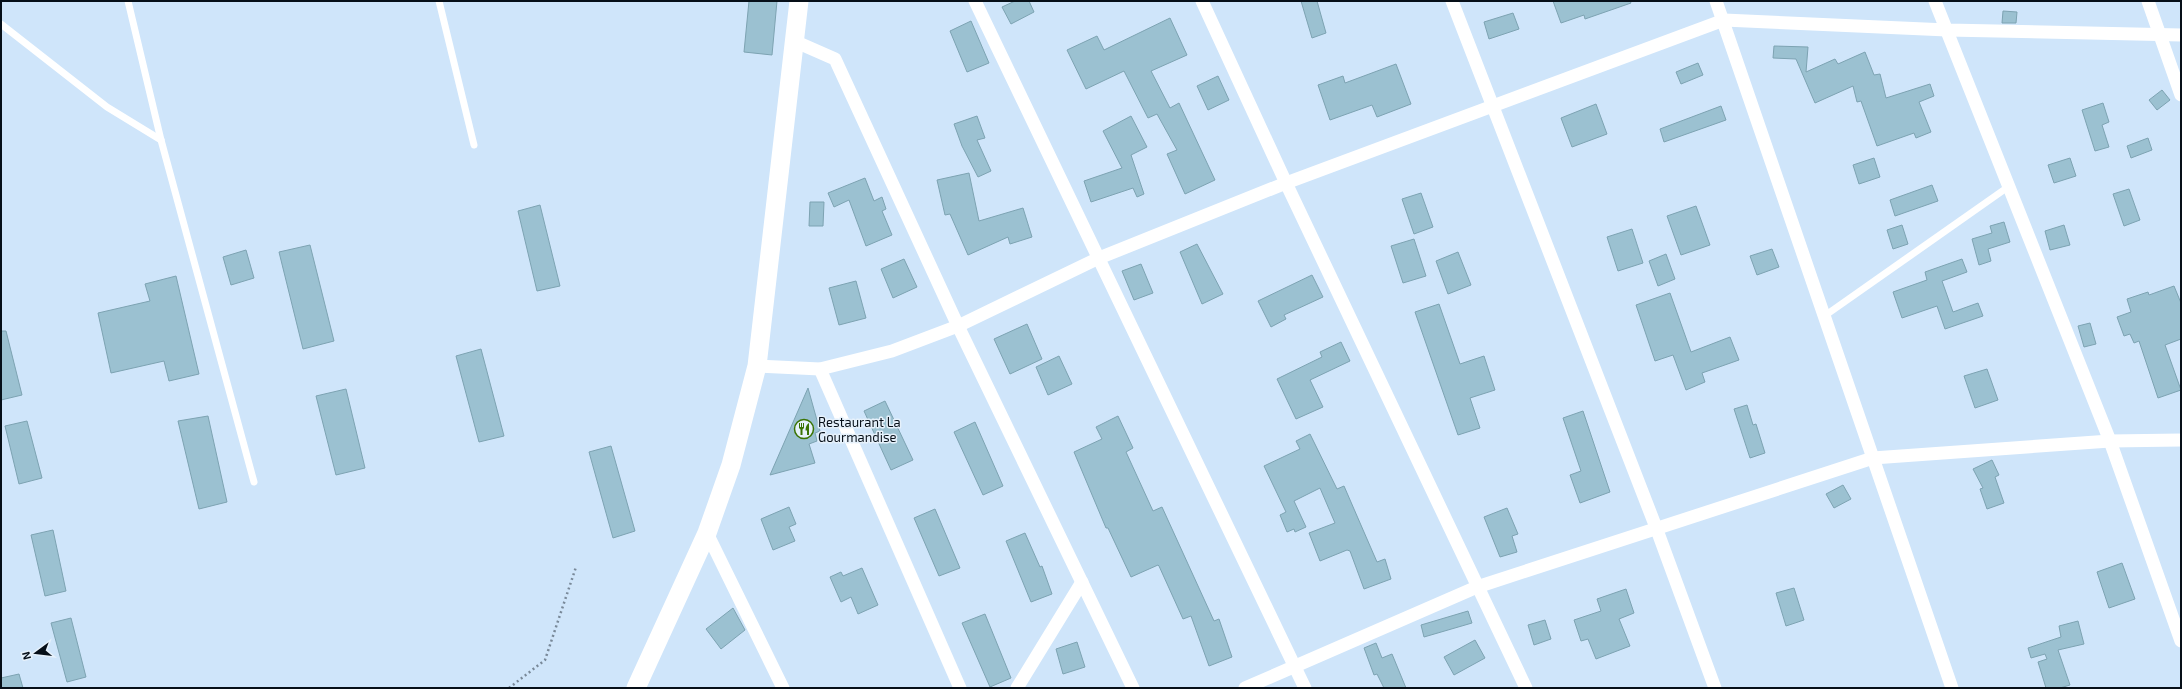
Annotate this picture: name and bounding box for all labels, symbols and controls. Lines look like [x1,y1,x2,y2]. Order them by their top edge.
place label: Restaurant La Gourmandise [818,414,901,445]
restaurant icon: Restaurant La Gourmandise [793,418,815,440]
north arrow [16,633,56,673]
text: N [19,650,33,661]

